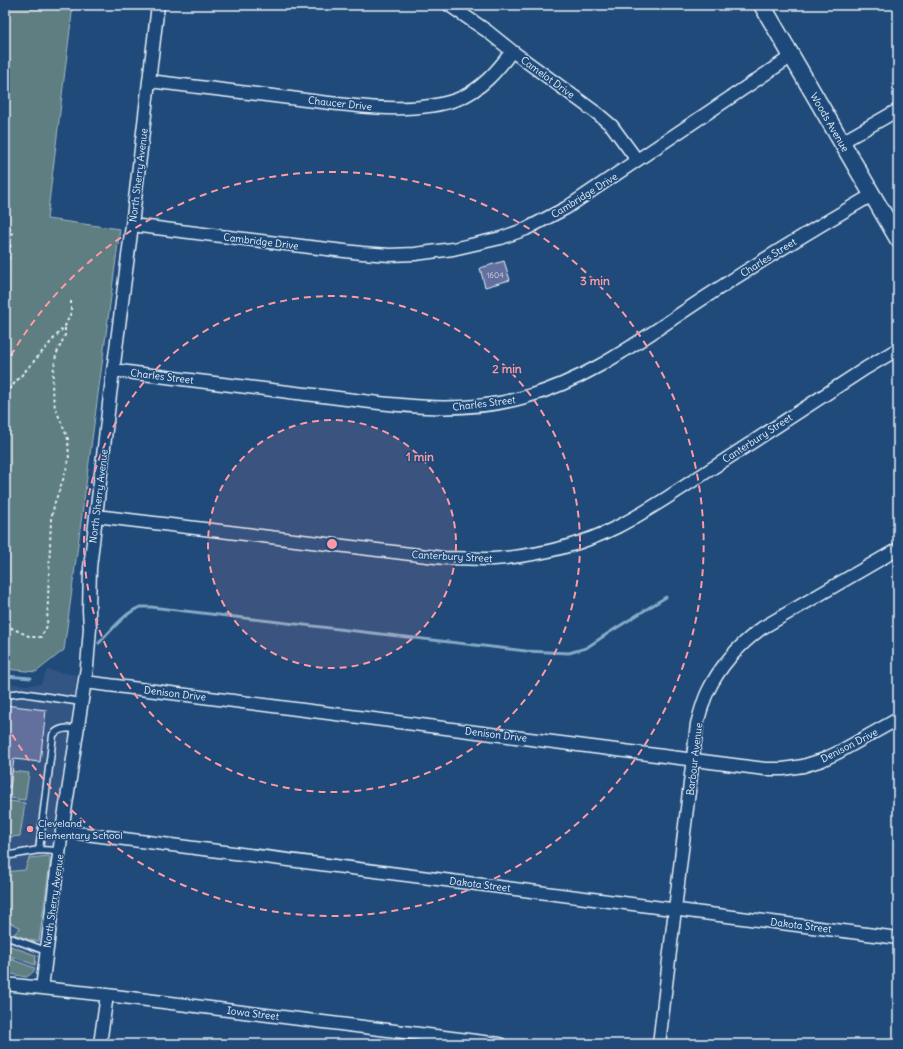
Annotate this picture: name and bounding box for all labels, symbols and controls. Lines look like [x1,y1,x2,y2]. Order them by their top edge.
street label: Camelot Drive [518,53,577,101]
street label: Woods Avenue [807,90,852,154]
street label: Chaucer Drive [307,94,373,113]
street label: North Sherry Avenue [126,127,151,223]
street label: Cambridge Drive [549,170,620,221]
street label: Cambridge Drive [223,230,299,253]
street label: Charles Street [738,235,799,280]
house number: 1604 [486,270,504,280]
text: 3 min [580,273,610,288]
text: 2 min [492,361,522,376]
street label: Charles Street [130,366,195,387]
street label: Charles Street [452,393,517,414]
street label: Canterbury Street [720,411,795,466]
street label: North Sherry Avenue [86,448,111,544]
text: 1 min [406,449,434,464]
centre of rings [325,537,339,551]
street label: Canterbury Street [411,548,493,565]
street label: Denison Drive [143,683,207,704]
street label: Barbour Avenue [684,722,705,796]
street label: Denison Drive [464,724,528,745]
street label: Denison Drive [818,725,880,765]
place label: Cleveland Elementary School [38,817,123,842]
marker: Cleveland Elementary School [25,824,35,834]
street label: North Sherry Avenue [40,853,67,949]
street label: Dakota Street [449,874,512,895]
street label: Dakota Street [770,915,833,936]
street label: Iowa Street [226,1004,280,1023]

